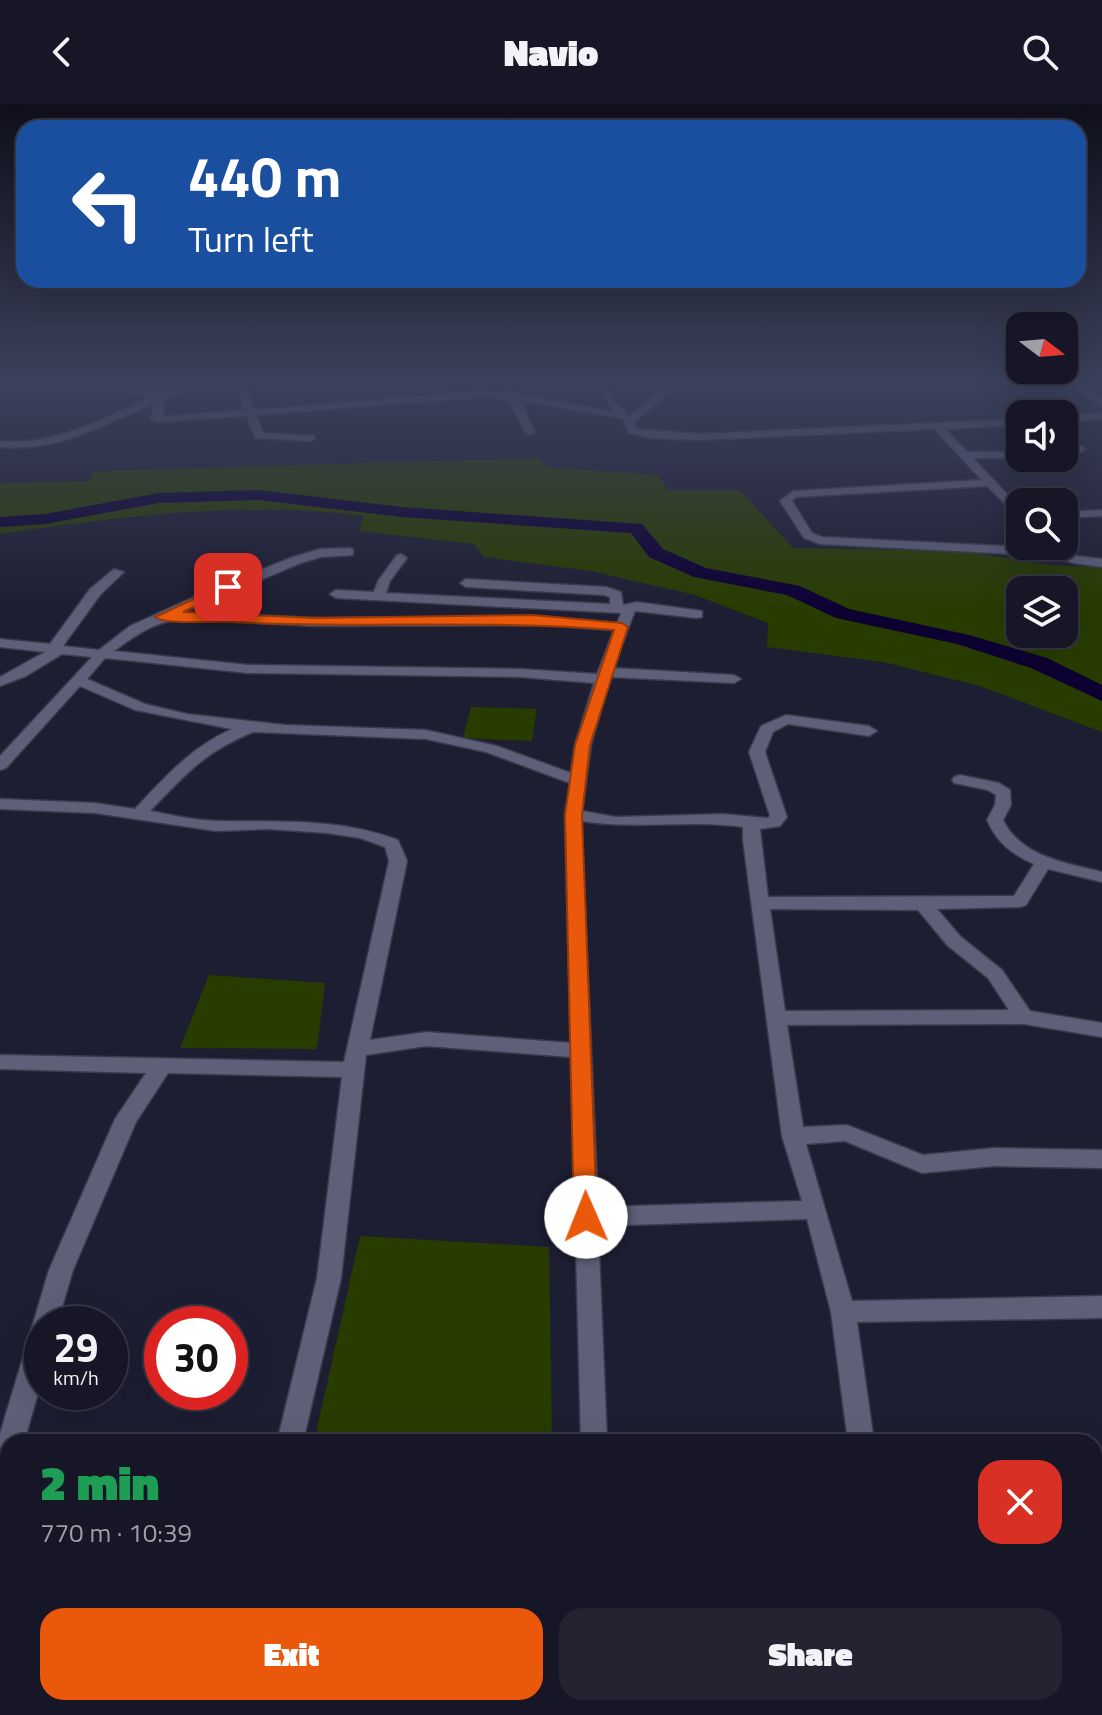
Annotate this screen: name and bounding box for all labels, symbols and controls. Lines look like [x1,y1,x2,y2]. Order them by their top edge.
text: Navio [504,25,598,80]
icon: back [40,30,84,74]
icon: search [1018,30,1062,74]
text: 440 m [188,134,341,219]
icon: left [56,152,160,256]
text: Turn left [188,211,314,266]
north arrow [1006,312,1078,384]
map controls [1006,312,1078,648]
button: sound [1006,400,1078,472]
button: search [1006,488,1078,560]
pin [194,553,262,621]
icon: arrive [206,565,250,609]
button: layers [1006,576,1078,648]
position arrow [544,1175,628,1259]
speed limit sign: 30 [144,1306,248,1410]
text: 29 [54,1317,98,1378]
text: km/h [53,1362,99,1393]
text: 2 min [40,1446,159,1519]
button: close [978,1460,1062,1544]
text: 770 m · 10:39 [40,1513,192,1552]
button: Exit [40,1608,543,1700]
button: Share [559,1608,1062,1700]

